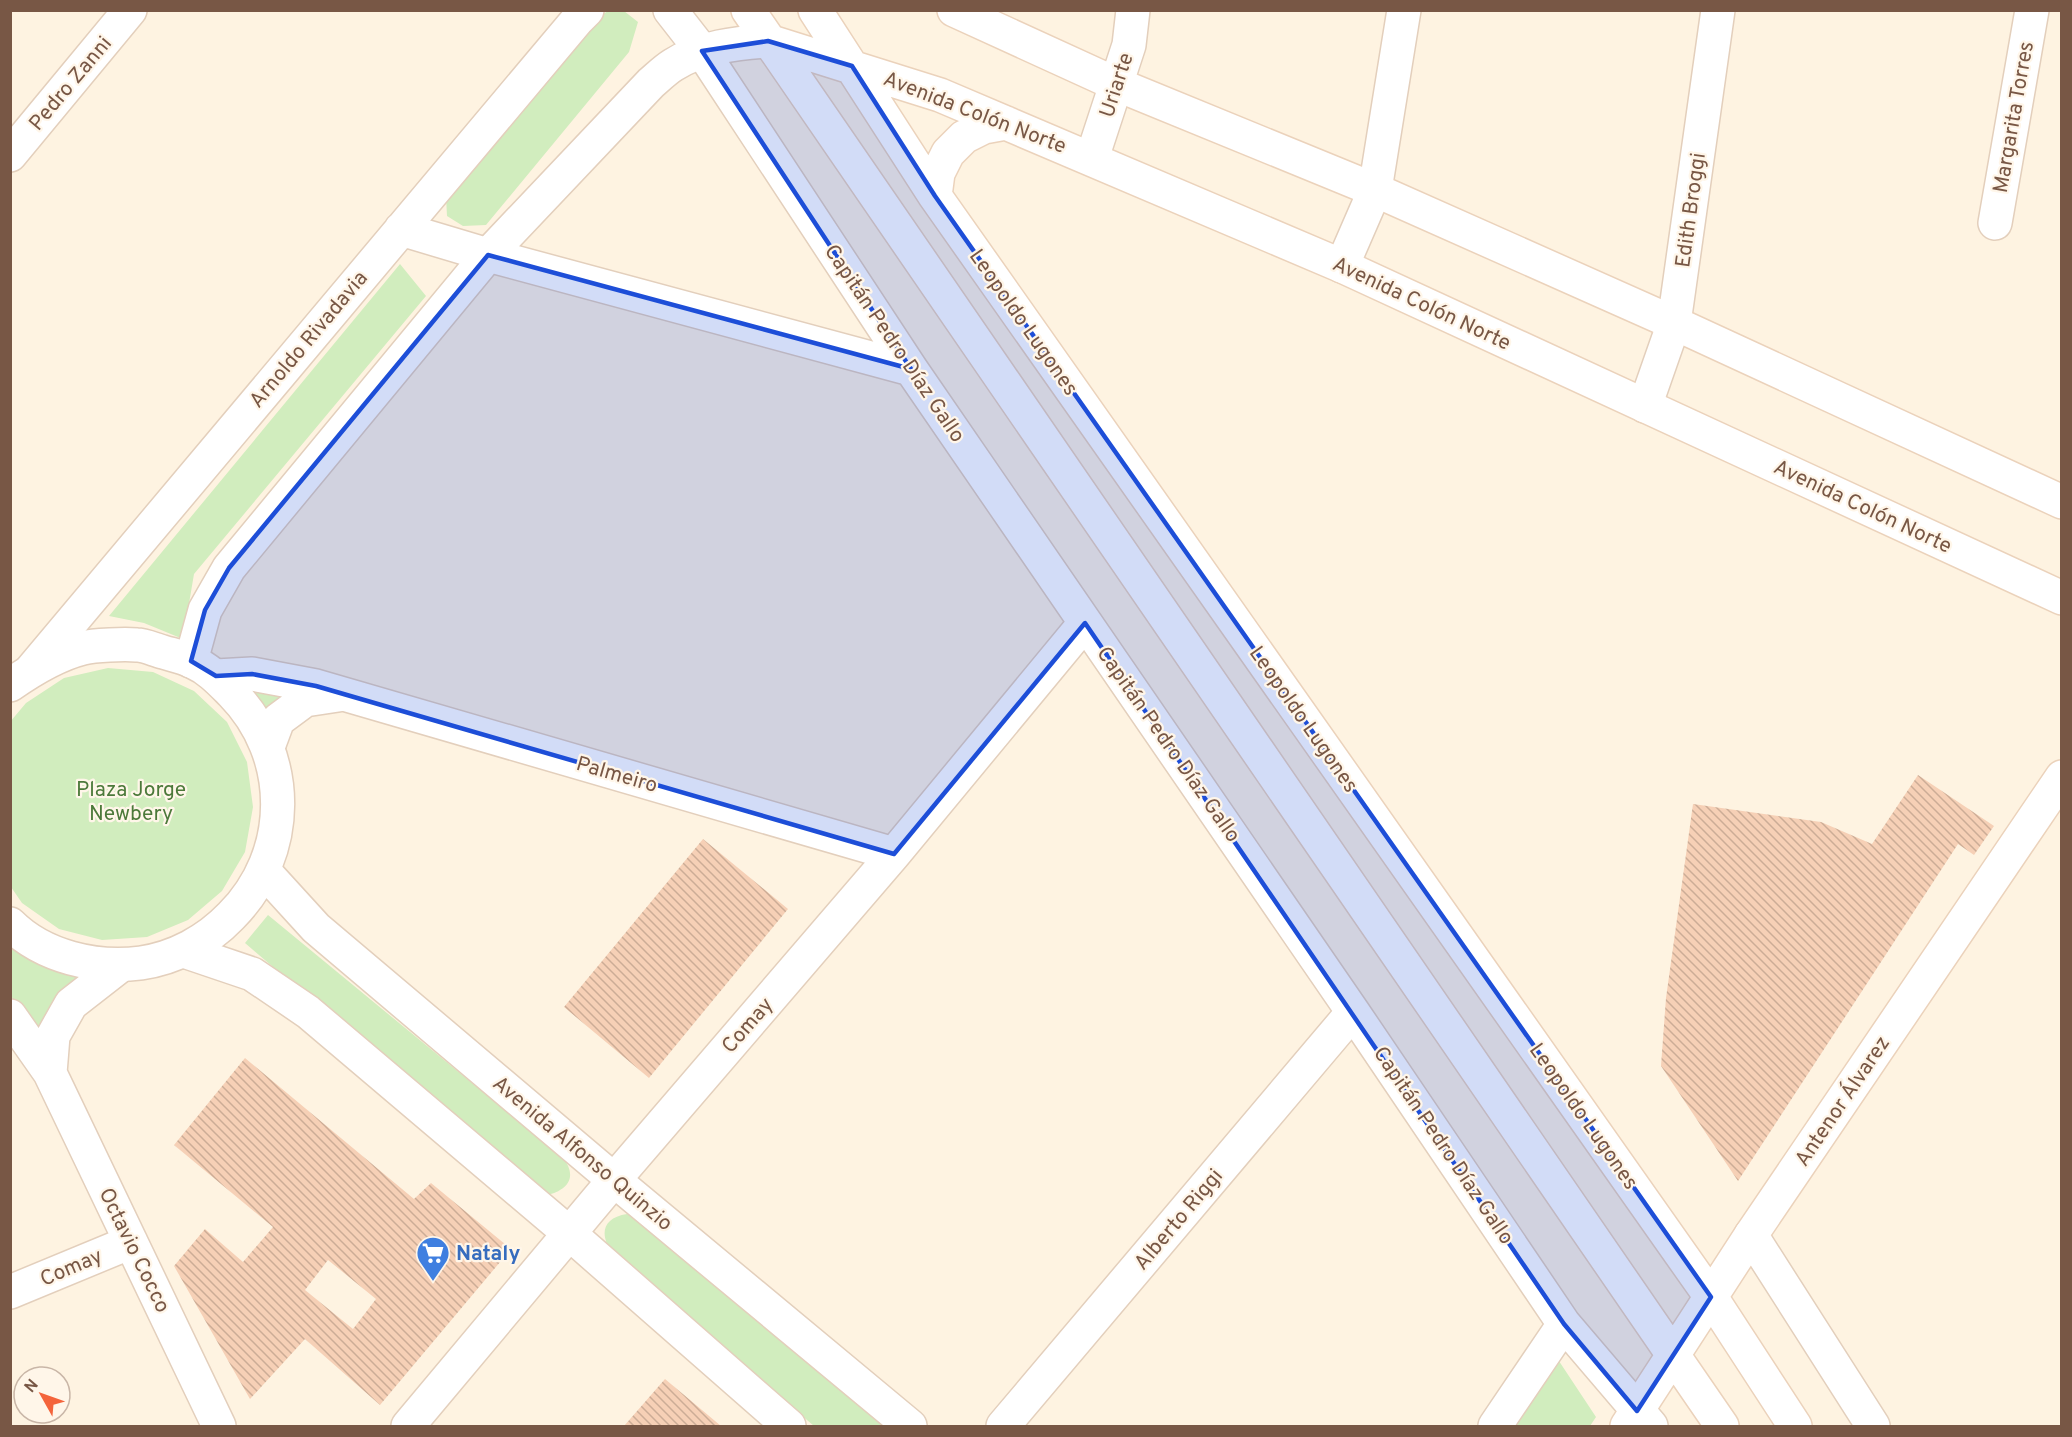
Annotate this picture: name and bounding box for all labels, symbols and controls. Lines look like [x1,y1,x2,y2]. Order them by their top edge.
street label: Pedro Zanni [24,31,119,137]
street label: Margarita Torres [1988,39,2041,195]
street label: Uriarte [1094,50,1141,121]
street label: Avenida Colón Norte [879,66,1070,161]
street label: Edith Broggi [1670,151,1713,269]
street label: Capitán Pedro Díaz Gallo [817,240,970,448]
street label: Leopoldo Lugones [962,244,1083,401]
street label: Avenida Colón Norte [1328,251,1515,358]
street label: Arnoldo Rivadavia [244,266,374,414]
street label: Avenida Colón Norte [1769,454,1956,561]
street label: Leopoldo Lugones [1242,641,1363,798]
street label: Capitán Pedro Díaz Gallo [1090,642,1246,848]
street label: Palmeiro [573,751,660,800]
park label: Plaza Jorge Newbery [76,777,186,828]
street label: Comay [717,992,780,1059]
street label: Antenor Álvarez [1789,1031,1897,1172]
street label: Leopoldo Lugones [1522,1038,1643,1195]
street label: Capitán Pedro Díaz Gallo [1366,1042,1519,1250]
street label: Avenida Alfonso Quinzio [486,1071,678,1238]
street label: Alberto Riggi [1129,1164,1229,1276]
street label: Octavio Cocco [92,1184,176,1318]
supermarket icon: Nataly [415,1235,451,1282]
place label: Nataly [456,1241,520,1268]
street label: Comay [36,1243,107,1294]
north arrow [12,1365,72,1425]
text: N [21,1376,43,1397]

